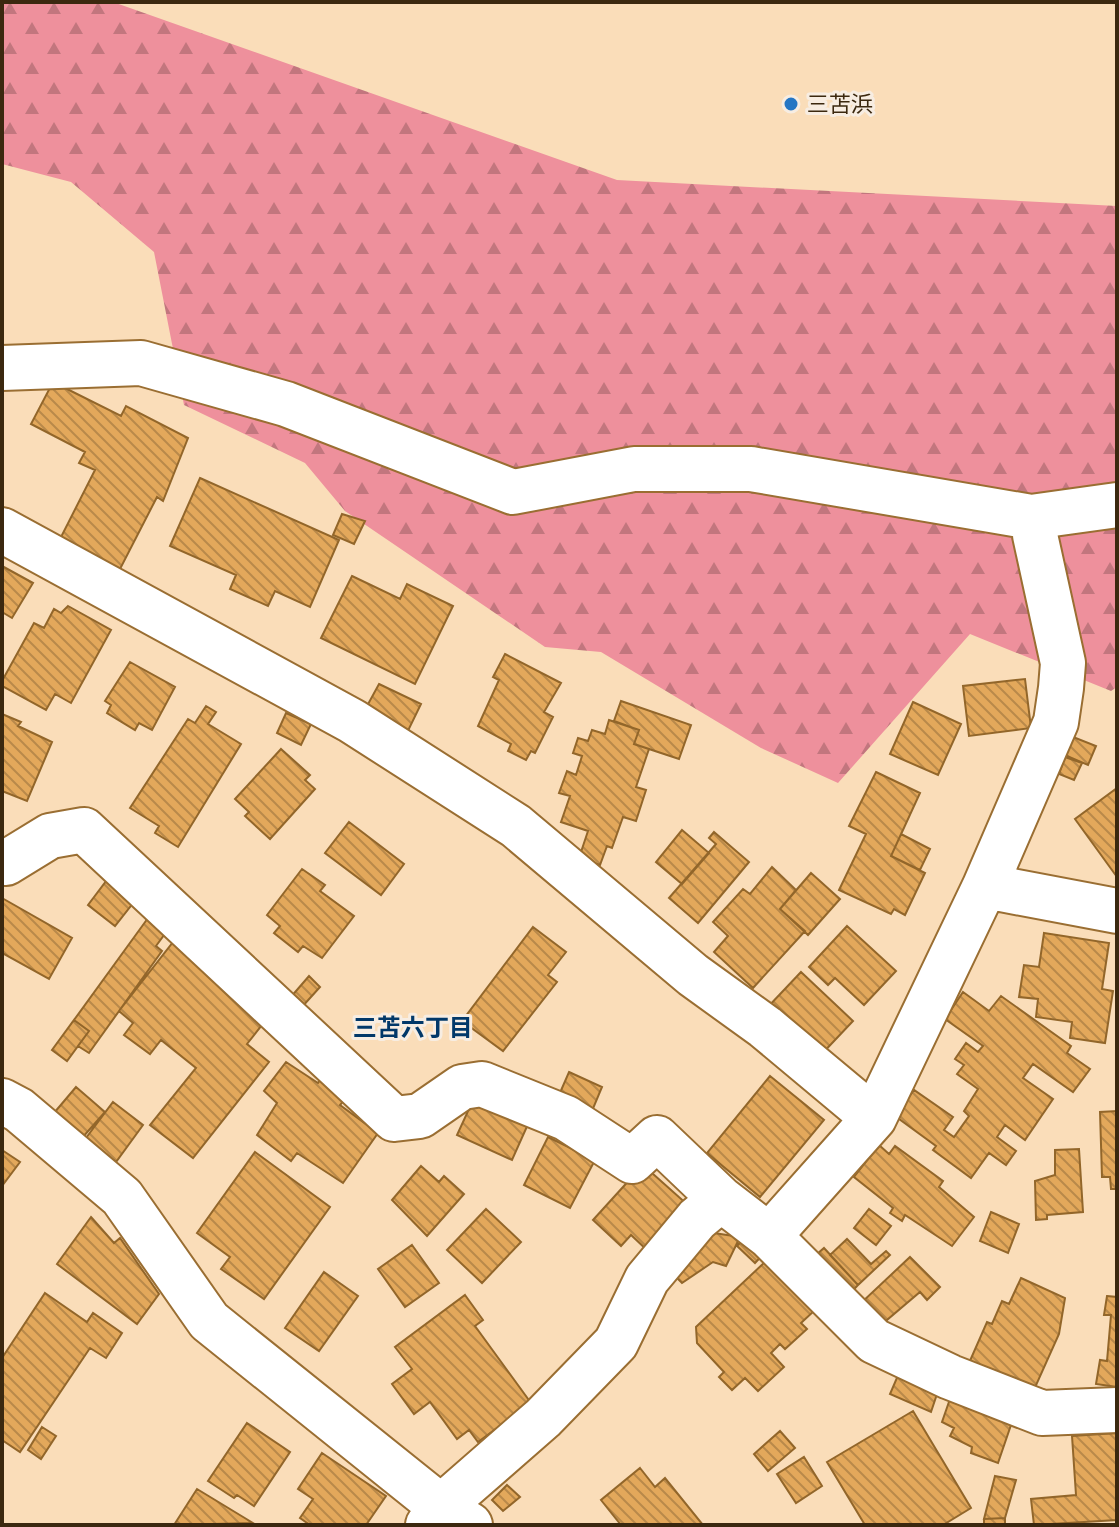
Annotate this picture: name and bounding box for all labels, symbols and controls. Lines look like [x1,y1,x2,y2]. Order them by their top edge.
place label: 三苫浜 [807,91,873,118]
marker: 三苫浜 [782,95,800,113]
district label: 三苫六丁目 [353,1013,473,1042]

